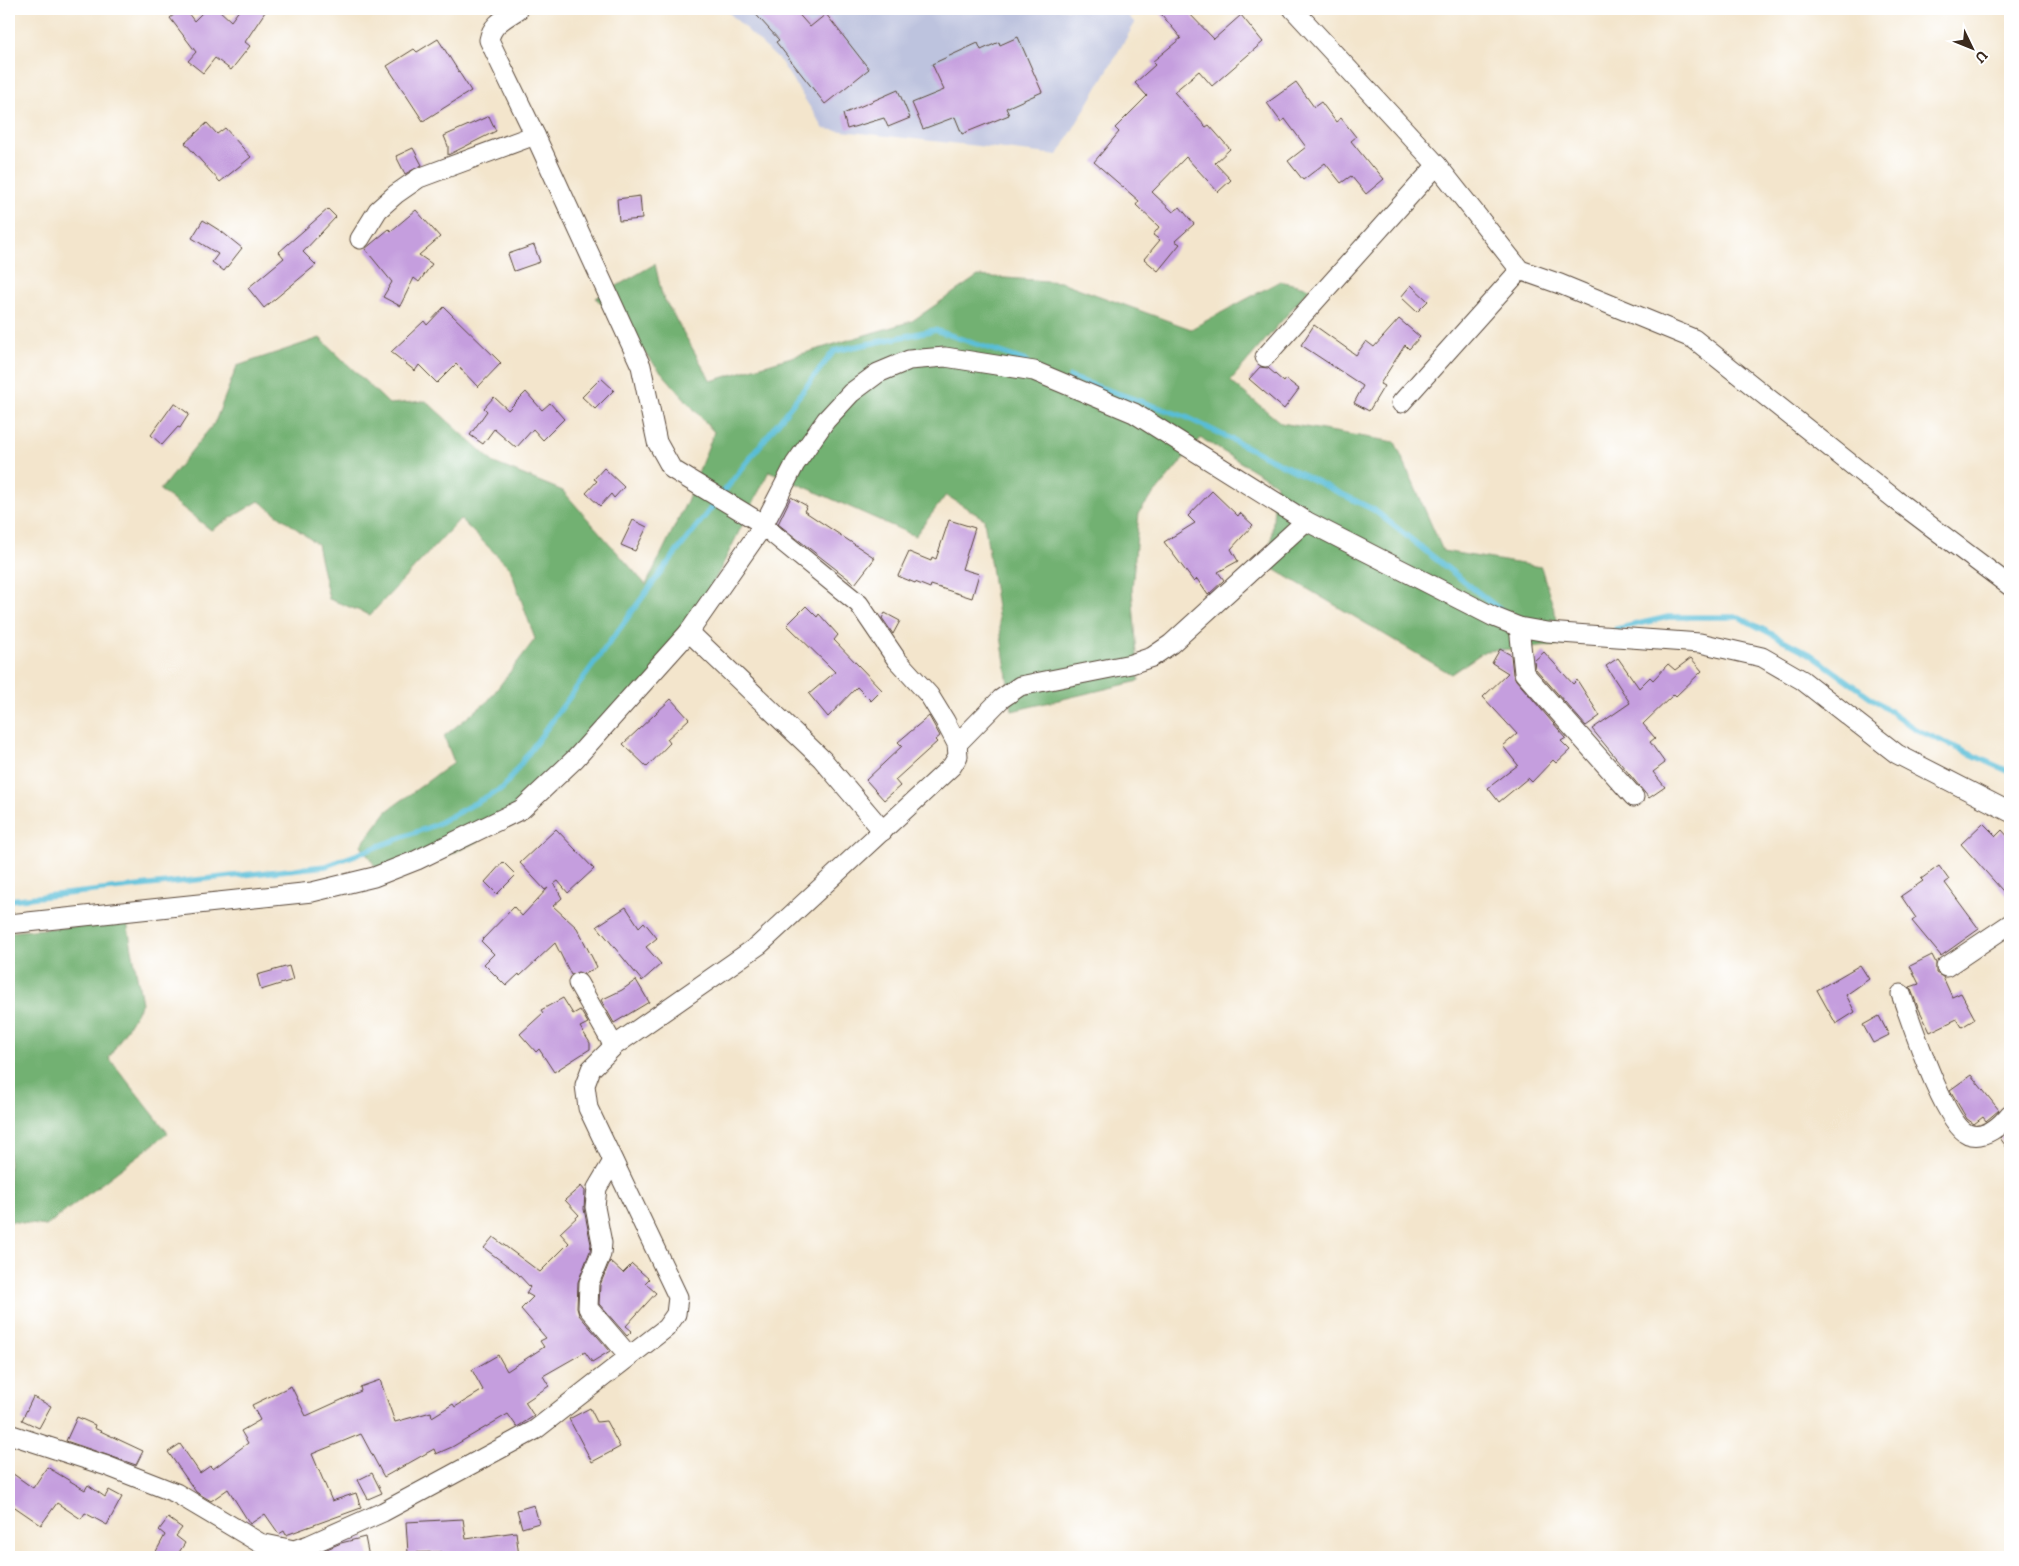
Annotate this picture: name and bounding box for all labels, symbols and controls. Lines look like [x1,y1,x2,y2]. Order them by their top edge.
north arrow [1946,22,1996,72]
text: U [1970,46,1991,66]

